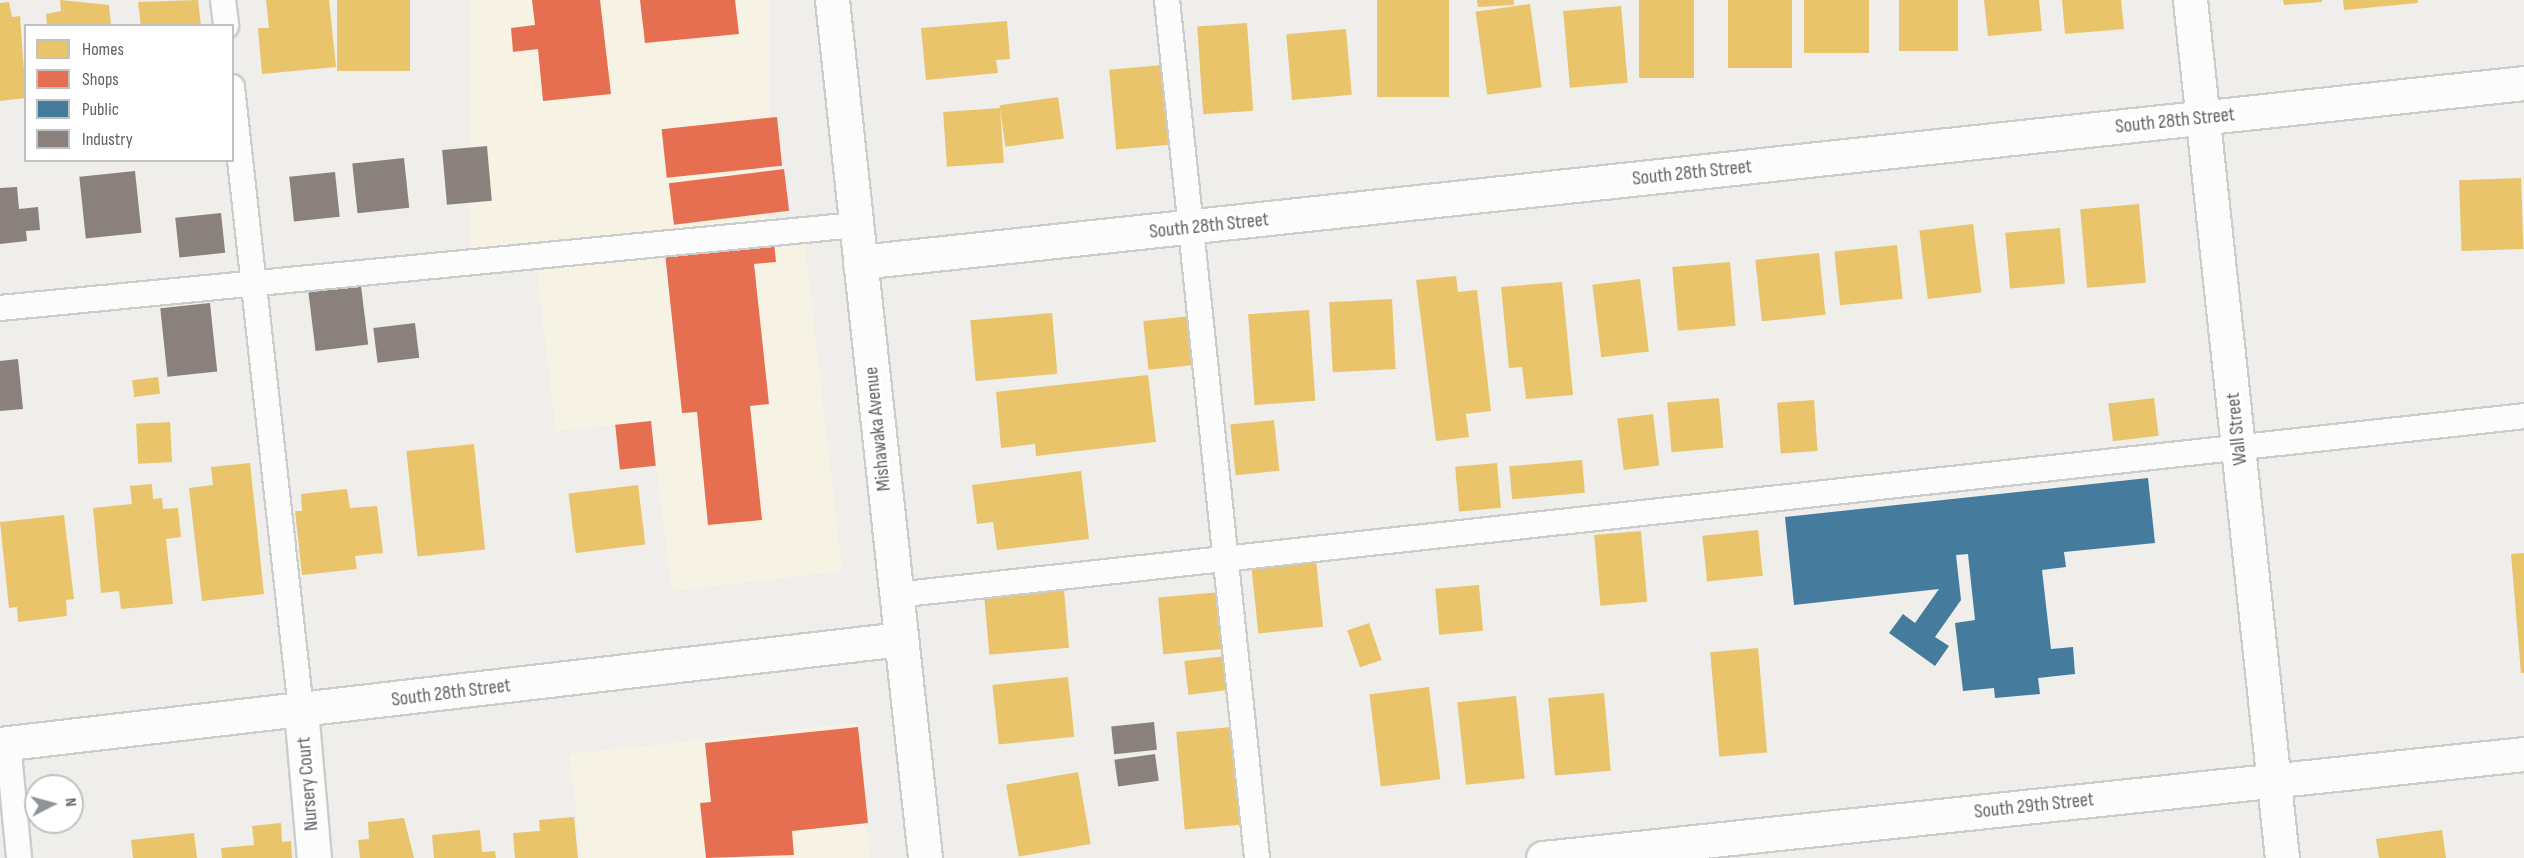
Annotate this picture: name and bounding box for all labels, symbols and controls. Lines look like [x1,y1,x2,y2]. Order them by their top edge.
legend [24,24,234,162]
text: Homes [82,39,124,60]
text: Shops [82,69,119,90]
text: Public [82,99,119,120]
street label: South 28th Street [2114,103,2236,139]
text: Industry [82,129,133,150]
street label: South 28th Street [1631,155,1753,191]
street label: South 28th Street [1148,208,1270,244]
street label: Mishawaka Avenue [860,366,896,492]
street label: Wall Street [2221,391,2253,467]
street label: South 28th Street [390,674,512,712]
street label: Nursery Court [292,736,324,832]
north arrow [24,774,84,834]
street label: South 29th Street [1973,788,2095,824]
text: N [61,797,80,808]

